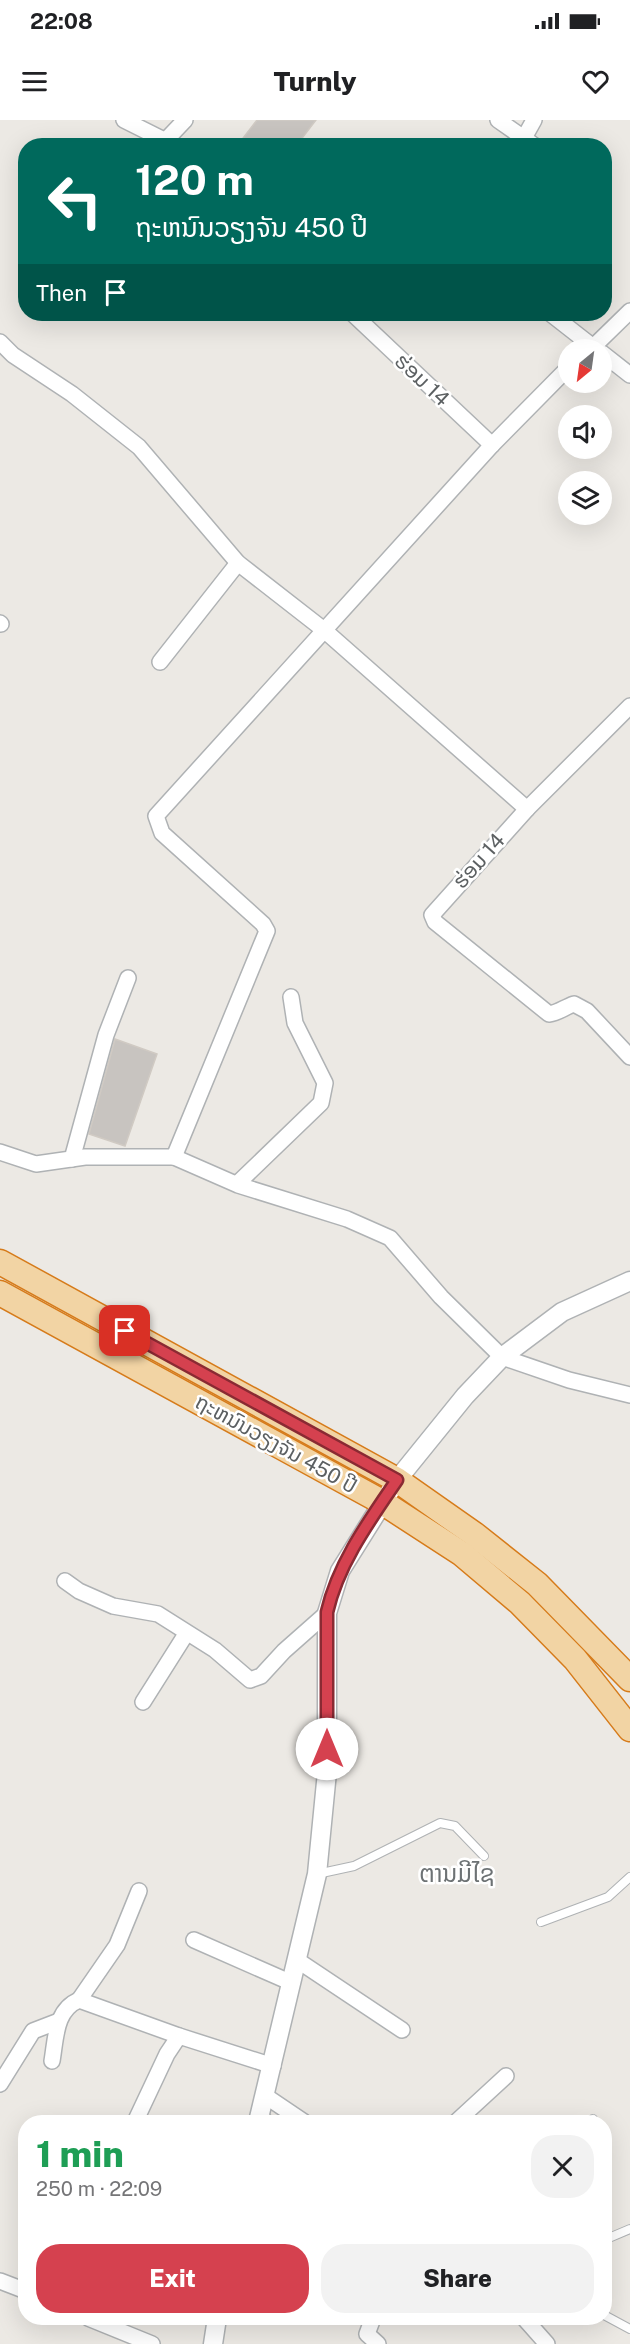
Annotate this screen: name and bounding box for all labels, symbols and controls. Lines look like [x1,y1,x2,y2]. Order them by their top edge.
text: 22:08 [30,8,93,34]
icon: menu [18,65,51,98]
text: Turnly [273,65,357,97]
icon: heart [579,65,612,98]
text: 120 m [135,155,254,204]
icon: left [36,162,114,240]
text: ຖະຫນົນວຽງຈັນ 450 ປີ [135,211,368,243]
icon: arrive [99,276,132,309]
text: Then [36,280,87,306]
north arrow [558,339,612,393]
map controls [558,339,612,525]
street label: ຮ່ອມ 14 [390,348,455,411]
button: sound [558,405,612,459]
button: layers [558,471,612,525]
street label: ຮ່ອມ 14 [447,828,510,893]
pin [99,1305,150,1356]
icon: arrive [108,1314,141,1347]
street label: ຖະຫນົນວຽງຈັນ 450 ປີ [190,1389,362,1499]
position arrow [295,1717,359,1781]
district label: ຕານມີໄຊ [419,1859,495,1887]
text: 1 min [36,2133,124,2175]
button: close [531,2135,594,2198]
text: 250 m · 22:09 [36,2177,162,2201]
button: Exit [36,2244,309,2313]
button: Share [321,2244,594,2313]

